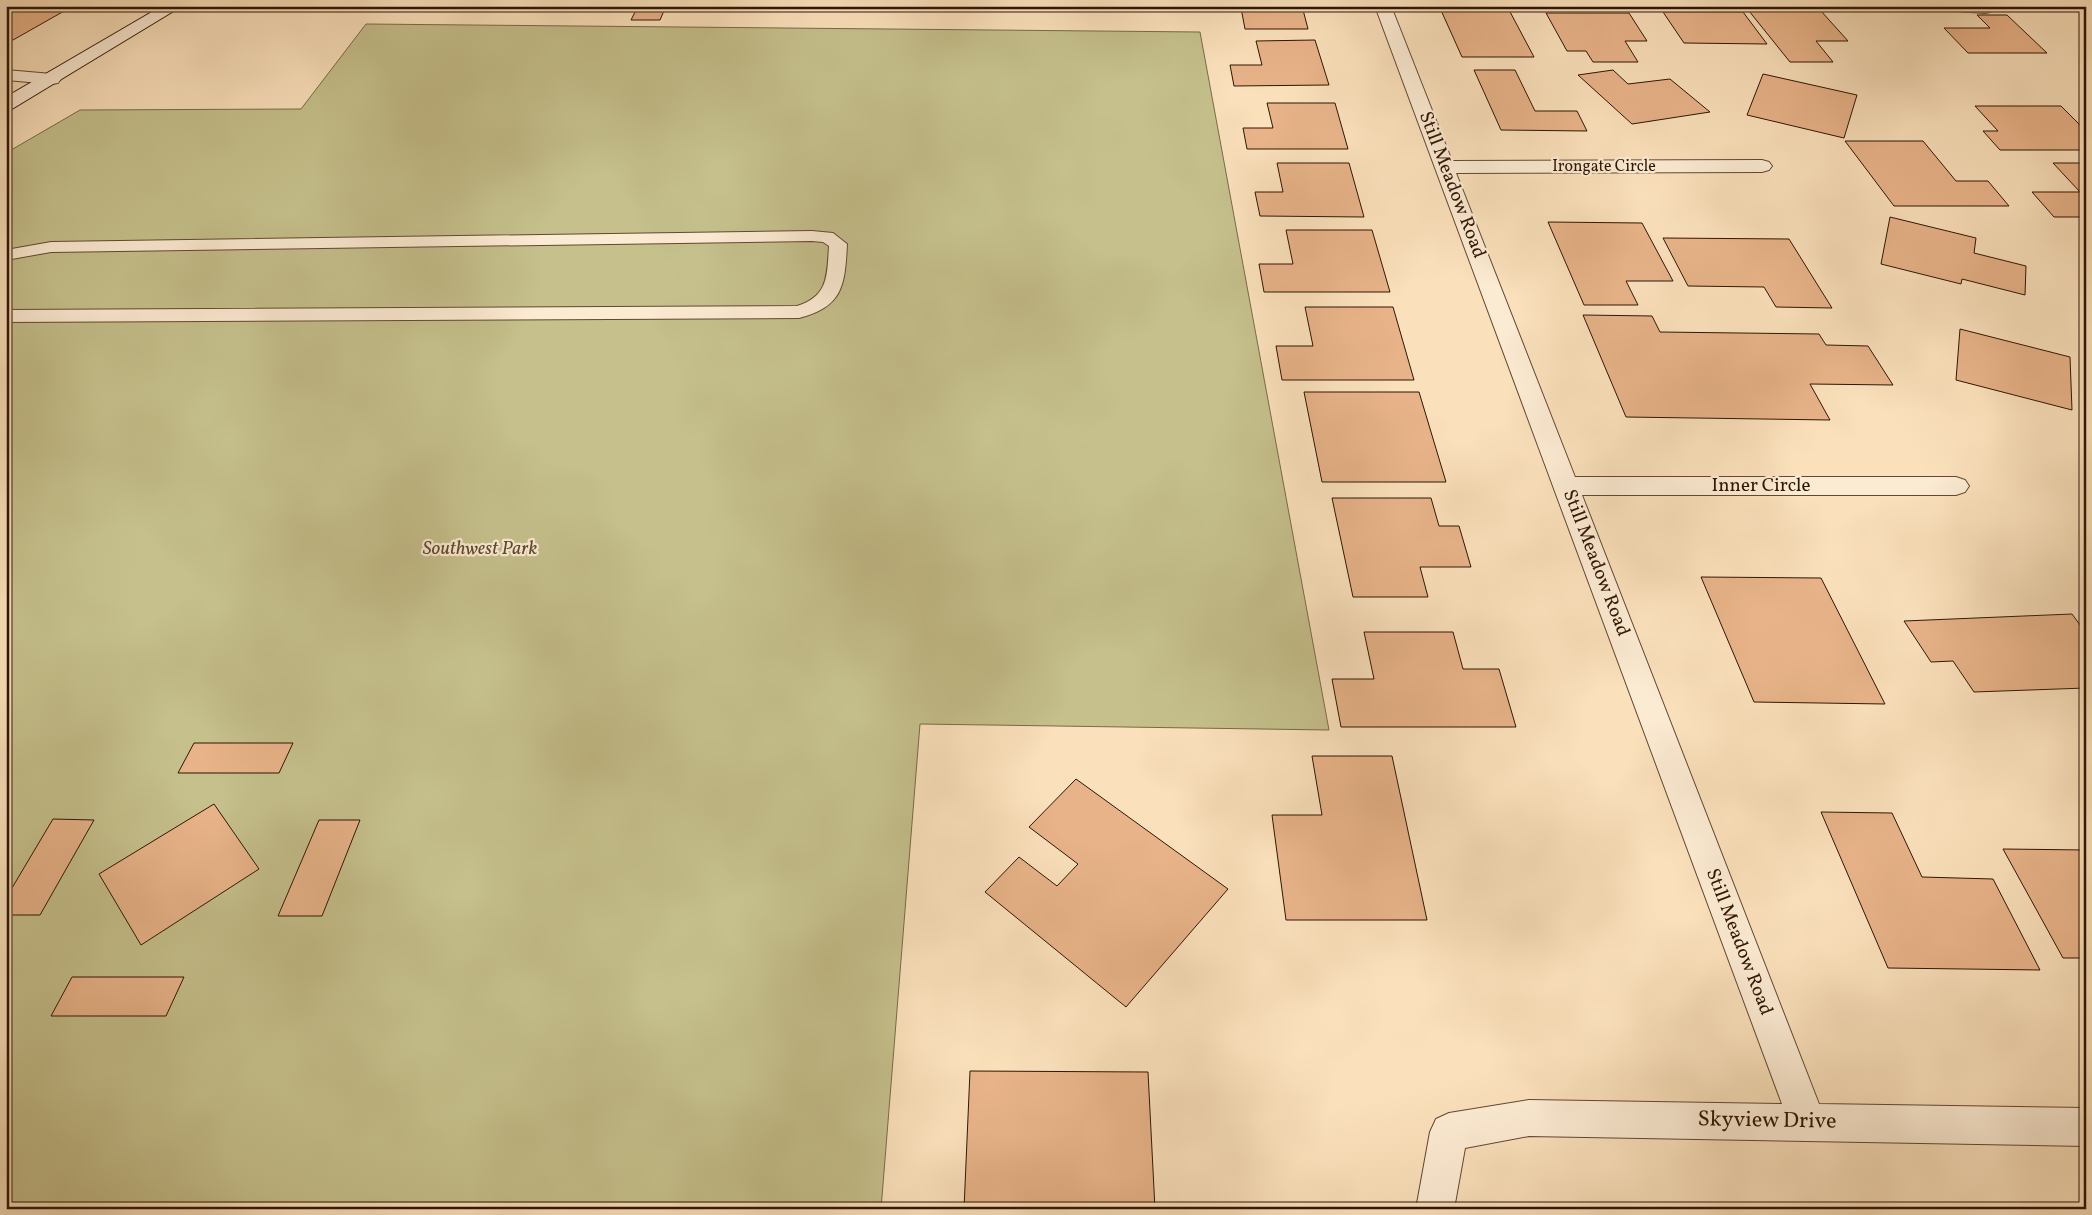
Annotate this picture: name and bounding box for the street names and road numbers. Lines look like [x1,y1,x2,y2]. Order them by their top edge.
street label: Still Meadow Road [1412,108,1492,262]
street label: Irongate Circle [1552,156,1656,178]
street label: Inner Circle [1712,473,1810,499]
street label: Still Meadow Road [1556,486,1636,640]
street label: Still Meadow Road [1699,865,1779,1019]
street label: Skyview Drive [1697,1104,1837,1138]

